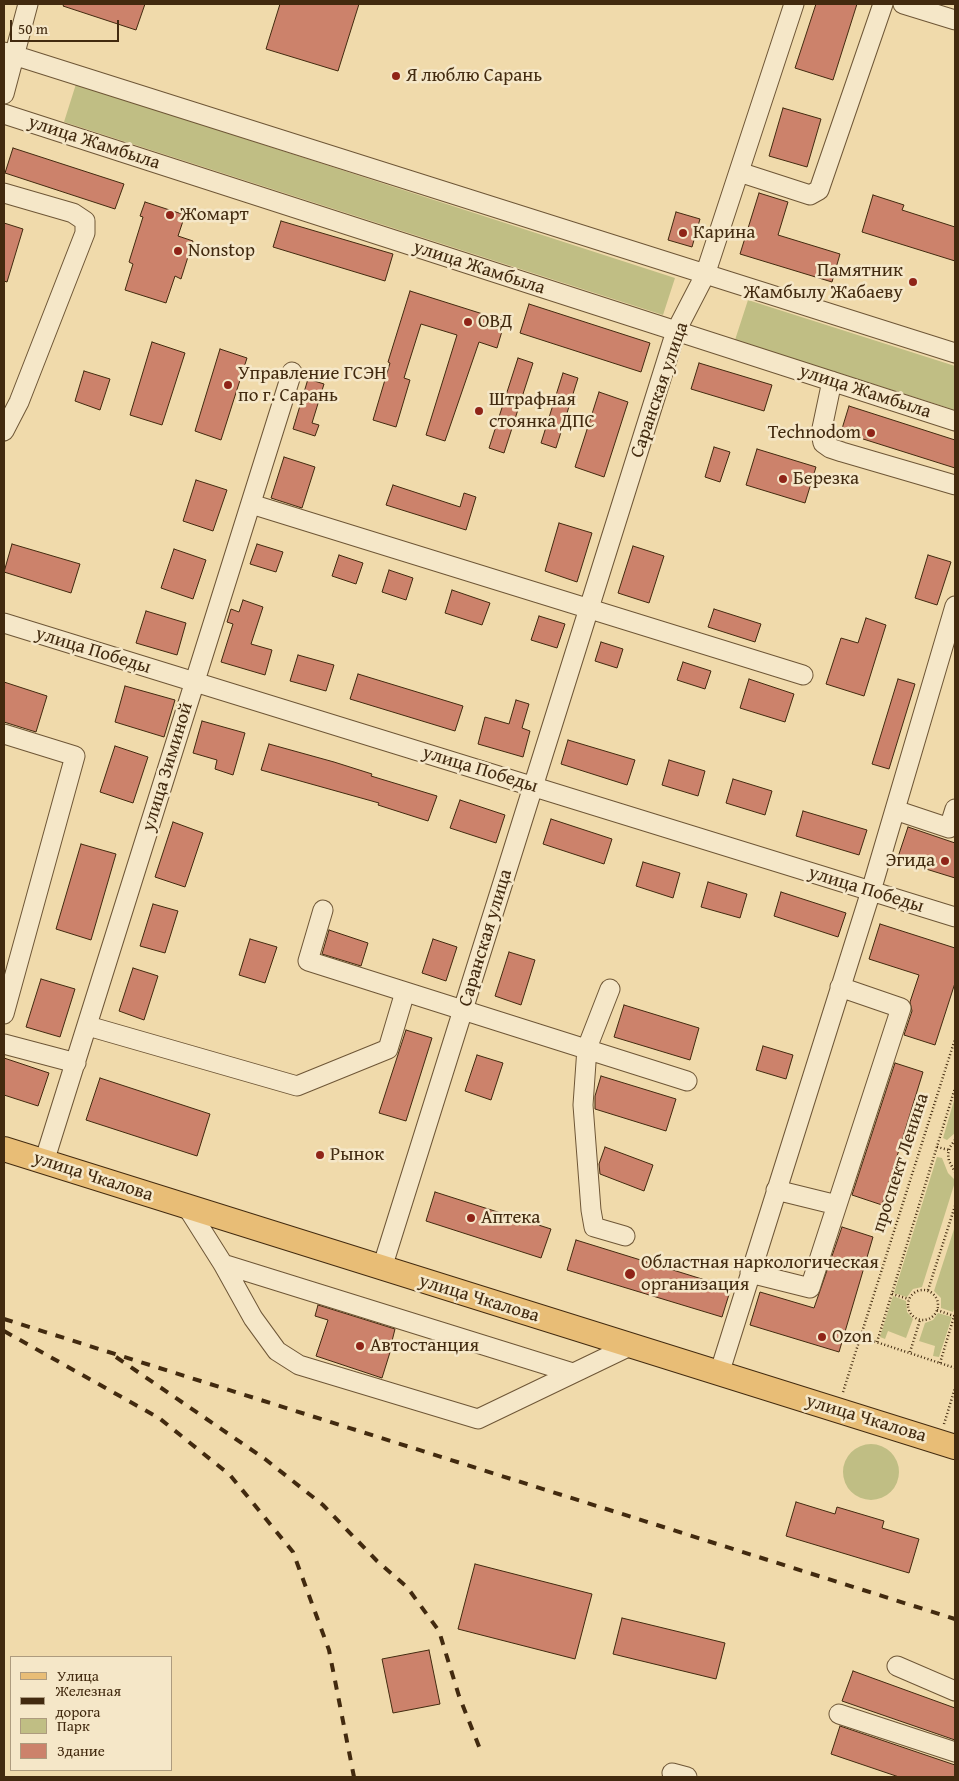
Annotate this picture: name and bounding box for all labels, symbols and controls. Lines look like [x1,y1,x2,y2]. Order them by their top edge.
scale bar [12,10,121,42]
text: 50 m [18,18,48,39]
place label: Я люблю Сарань [406,65,542,87]
marker: Я люблю Сарань [390,70,402,82]
street label: улица Жамбыла [25,111,163,175]
place label: Жомарт [180,204,249,226]
marker: Жомарт [164,209,176,221]
place label: Карина [693,222,755,244]
marker: Карина [677,227,689,239]
street label: улица Жамбыла [410,236,548,300]
place label: Nonstop [188,240,255,262]
marker: Nonstop [172,245,184,257]
place label: Памятник Жамбылу Жабаеву [744,260,903,304]
marker: Памятник Жамбылу Жабаеву [907,276,919,288]
place label: ОВД [478,311,512,333]
marker: ОВД [462,316,474,328]
street label: Саранская улица [626,319,694,461]
street label: улица Жамбыла [796,360,934,424]
place label: Управление ГСЭН по г. Сарань [238,363,387,407]
marker: Управление ГСЭН по г. Сарань [222,379,234,391]
place label: Штрафная стоянка ДПС [489,389,595,433]
marker: Штрафная стоянка ДПС [473,405,485,417]
place label: Technodom [768,422,861,444]
marker: Technodom [865,427,877,439]
place label: Березка [793,468,859,490]
marker: Березка [777,473,789,485]
street label: улица Победы [32,623,154,679]
street label: улица Зиминой [138,700,198,834]
street label: улица Победы [419,742,541,798]
place label: Эгида [885,850,935,872]
marker: Эгида [939,855,951,867]
street label: улица Победы [805,862,927,918]
street label: Саранская улица [454,867,518,1009]
street label: проспект Ленина [868,1090,934,1236]
place label: Рынок [330,1144,384,1166]
street label: улица Чкалова [30,1147,156,1207]
marker: Рынок [314,1149,326,1161]
place label: Аптека [481,1207,540,1229]
marker: Аптека [465,1212,477,1224]
place label: Областная наркологическая организация [641,1252,879,1296]
marker: Областная наркологическая организация [623,1267,637,1281]
street label: улица Чкалова [416,1270,542,1328]
place label: Ozon [832,1326,872,1348]
marker: Ozon [816,1331,828,1343]
place label: Автостанция [370,1335,479,1357]
marker: Автостанция [354,1340,366,1352]
street label: улица Чкалова [803,1390,929,1448]
legend [10,1656,172,1771]
text: Улица [57,1665,99,1686]
text: Железная дорога [55,1680,121,1722]
text: Парк [57,1715,90,1736]
text: Здание [57,1740,105,1761]

